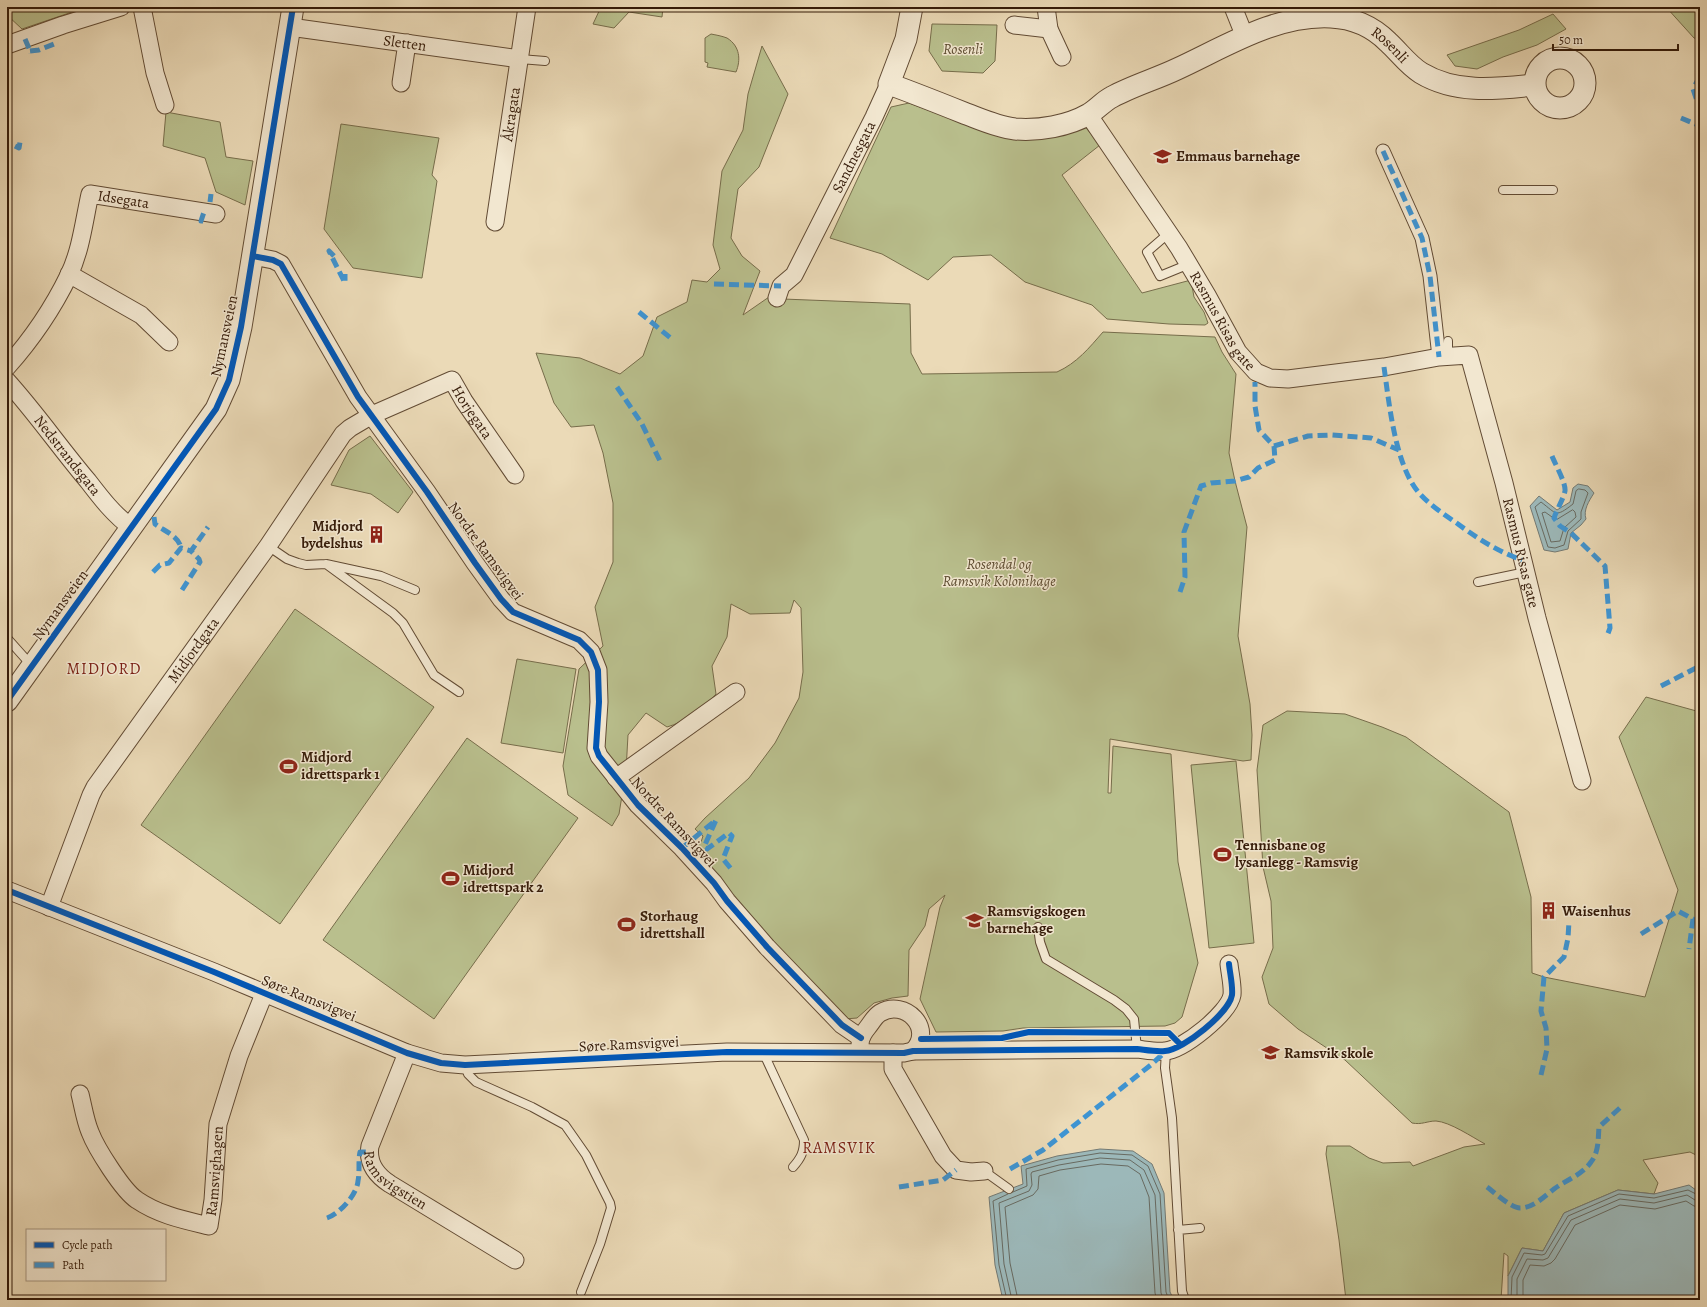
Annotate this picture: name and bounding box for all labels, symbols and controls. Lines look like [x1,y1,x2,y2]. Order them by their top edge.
street label: Rosenli [1367,22,1413,68]
scale bar [1553,26,1678,52]
street label: Sletten [382,30,428,56]
text: 50 m [1559,32,1583,48]
park label: Rosenli [943,39,983,59]
street label: Åkragata [497,86,525,144]
street label: Sandnesgata [827,118,880,196]
school or university icon: Emmaus barnehage [1153,146,1173,166]
place label: Emmaus barnehage [1176,146,1300,166]
street label: Idsegata [96,185,151,213]
street label: Rasmus Risas gate [1185,267,1260,375]
street label: Nymansveien [206,293,242,379]
street label: Horjegata [447,382,497,443]
street label: Nedstrandsgata [30,411,106,500]
street label: Rasmus Risas gate [1498,496,1544,610]
street label: Nordre Ramsvigvei [444,498,528,604]
place label: Midjord bydelshus [300,516,364,553]
building icon: Midjord bydelshus [366,525,386,545]
park label: Rosendal og Ramsvik Kolonihage [942,554,1056,591]
street label: Nymansveien [27,566,93,644]
street label: Midjordgata [163,613,224,687]
district label: MIDJORD [67,658,141,680]
place label: Midjord idrettspark 1 [301,747,380,784]
sports icon: Midjord idrettspark 1 [278,756,298,776]
street label: Nordre Ramsvigvei [627,772,721,872]
place label: Tennisbane og lysanlegg - Ramsvig [1235,835,1358,872]
sports icon: Tennisbane og lysanlegg - Ramsvig [1212,844,1232,864]
place label: Midjord idrettspark 2 [463,860,544,897]
sports icon: Midjord idrettspark 2 [440,869,460,889]
place label: Ramsvigskogen barnehage [986,901,1086,938]
building icon: Waisenhus [1539,901,1559,921]
place label: Waisenhus [1561,901,1631,921]
place label: Storhaug idrettshall [640,906,705,943]
school or university icon: Ramsvigskogen barnehage [964,910,984,930]
sports icon: Storhaug idrettshall [617,915,637,935]
street label: Søre Ramsvigvei [259,970,359,1026]
street label: Søre Ramsvigvei [578,1031,680,1057]
school or university icon: Ramsvik skole [1261,1043,1281,1063]
place label: Ramsvik skole [1284,1043,1373,1063]
street label: Ramsvighagen [201,1125,228,1217]
district label: RAMSVIK [802,1137,876,1159]
street label: Ramsvigstien [359,1150,431,1214]
legend [26,1229,166,1281]
text: Cycle path [62,1237,113,1253]
text: Path [62,1257,85,1273]

